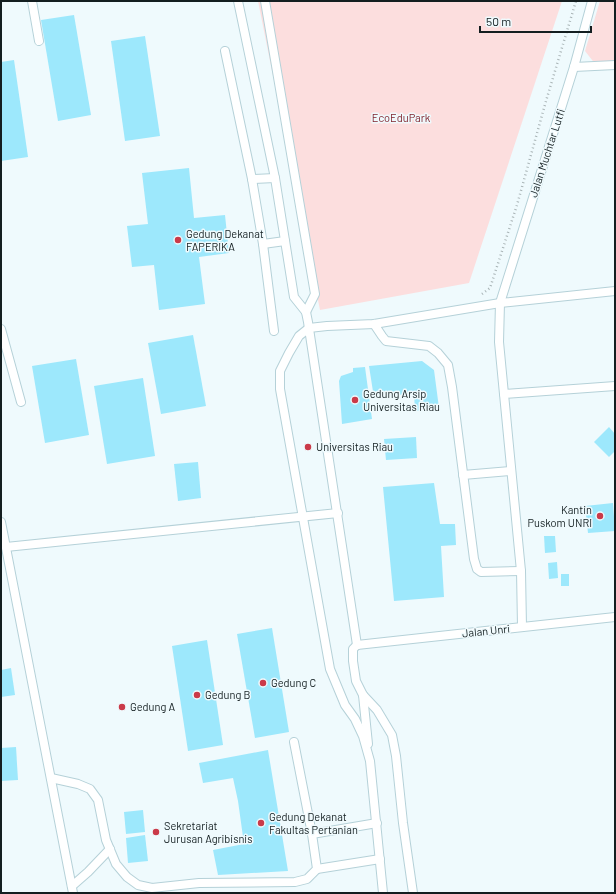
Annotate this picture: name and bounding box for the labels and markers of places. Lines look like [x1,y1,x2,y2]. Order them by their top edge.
place label: Gedung Dekanat FAPERIKA [186,227,264,253]
marker: Gedung Dekanat FAPERIKA [173,235,183,245]
place label: Gedung Arsip Universitas Riau [363,387,440,413]
marker: Gedung Arsip Universitas Riau [350,395,360,405]
place label: Universitas Riau [316,440,393,453]
marker: Universitas Riau [303,442,313,452]
place label: Kantin Puskom UNRI [528,503,592,529]
marker: Kantin Puskom UNRI [595,511,605,521]
place label: Gedung C [271,676,316,689]
marker: Gedung C [258,678,268,688]
place label: Gedung B [205,688,251,701]
marker: Gedung B [192,690,202,700]
place label: Gedung A [130,700,176,713]
marker: Gedung A [117,702,127,712]
place label: Gedung Dekanat Fakultas Pertanian [269,810,358,836]
marker: Gedung Dekanat Fakultas Pertanian [256,818,266,828]
place label: Sekretariat Jurusan Agribisnis [164,819,252,845]
marker: Sekretariat Jurusan Agribisnis [151,827,161,837]

